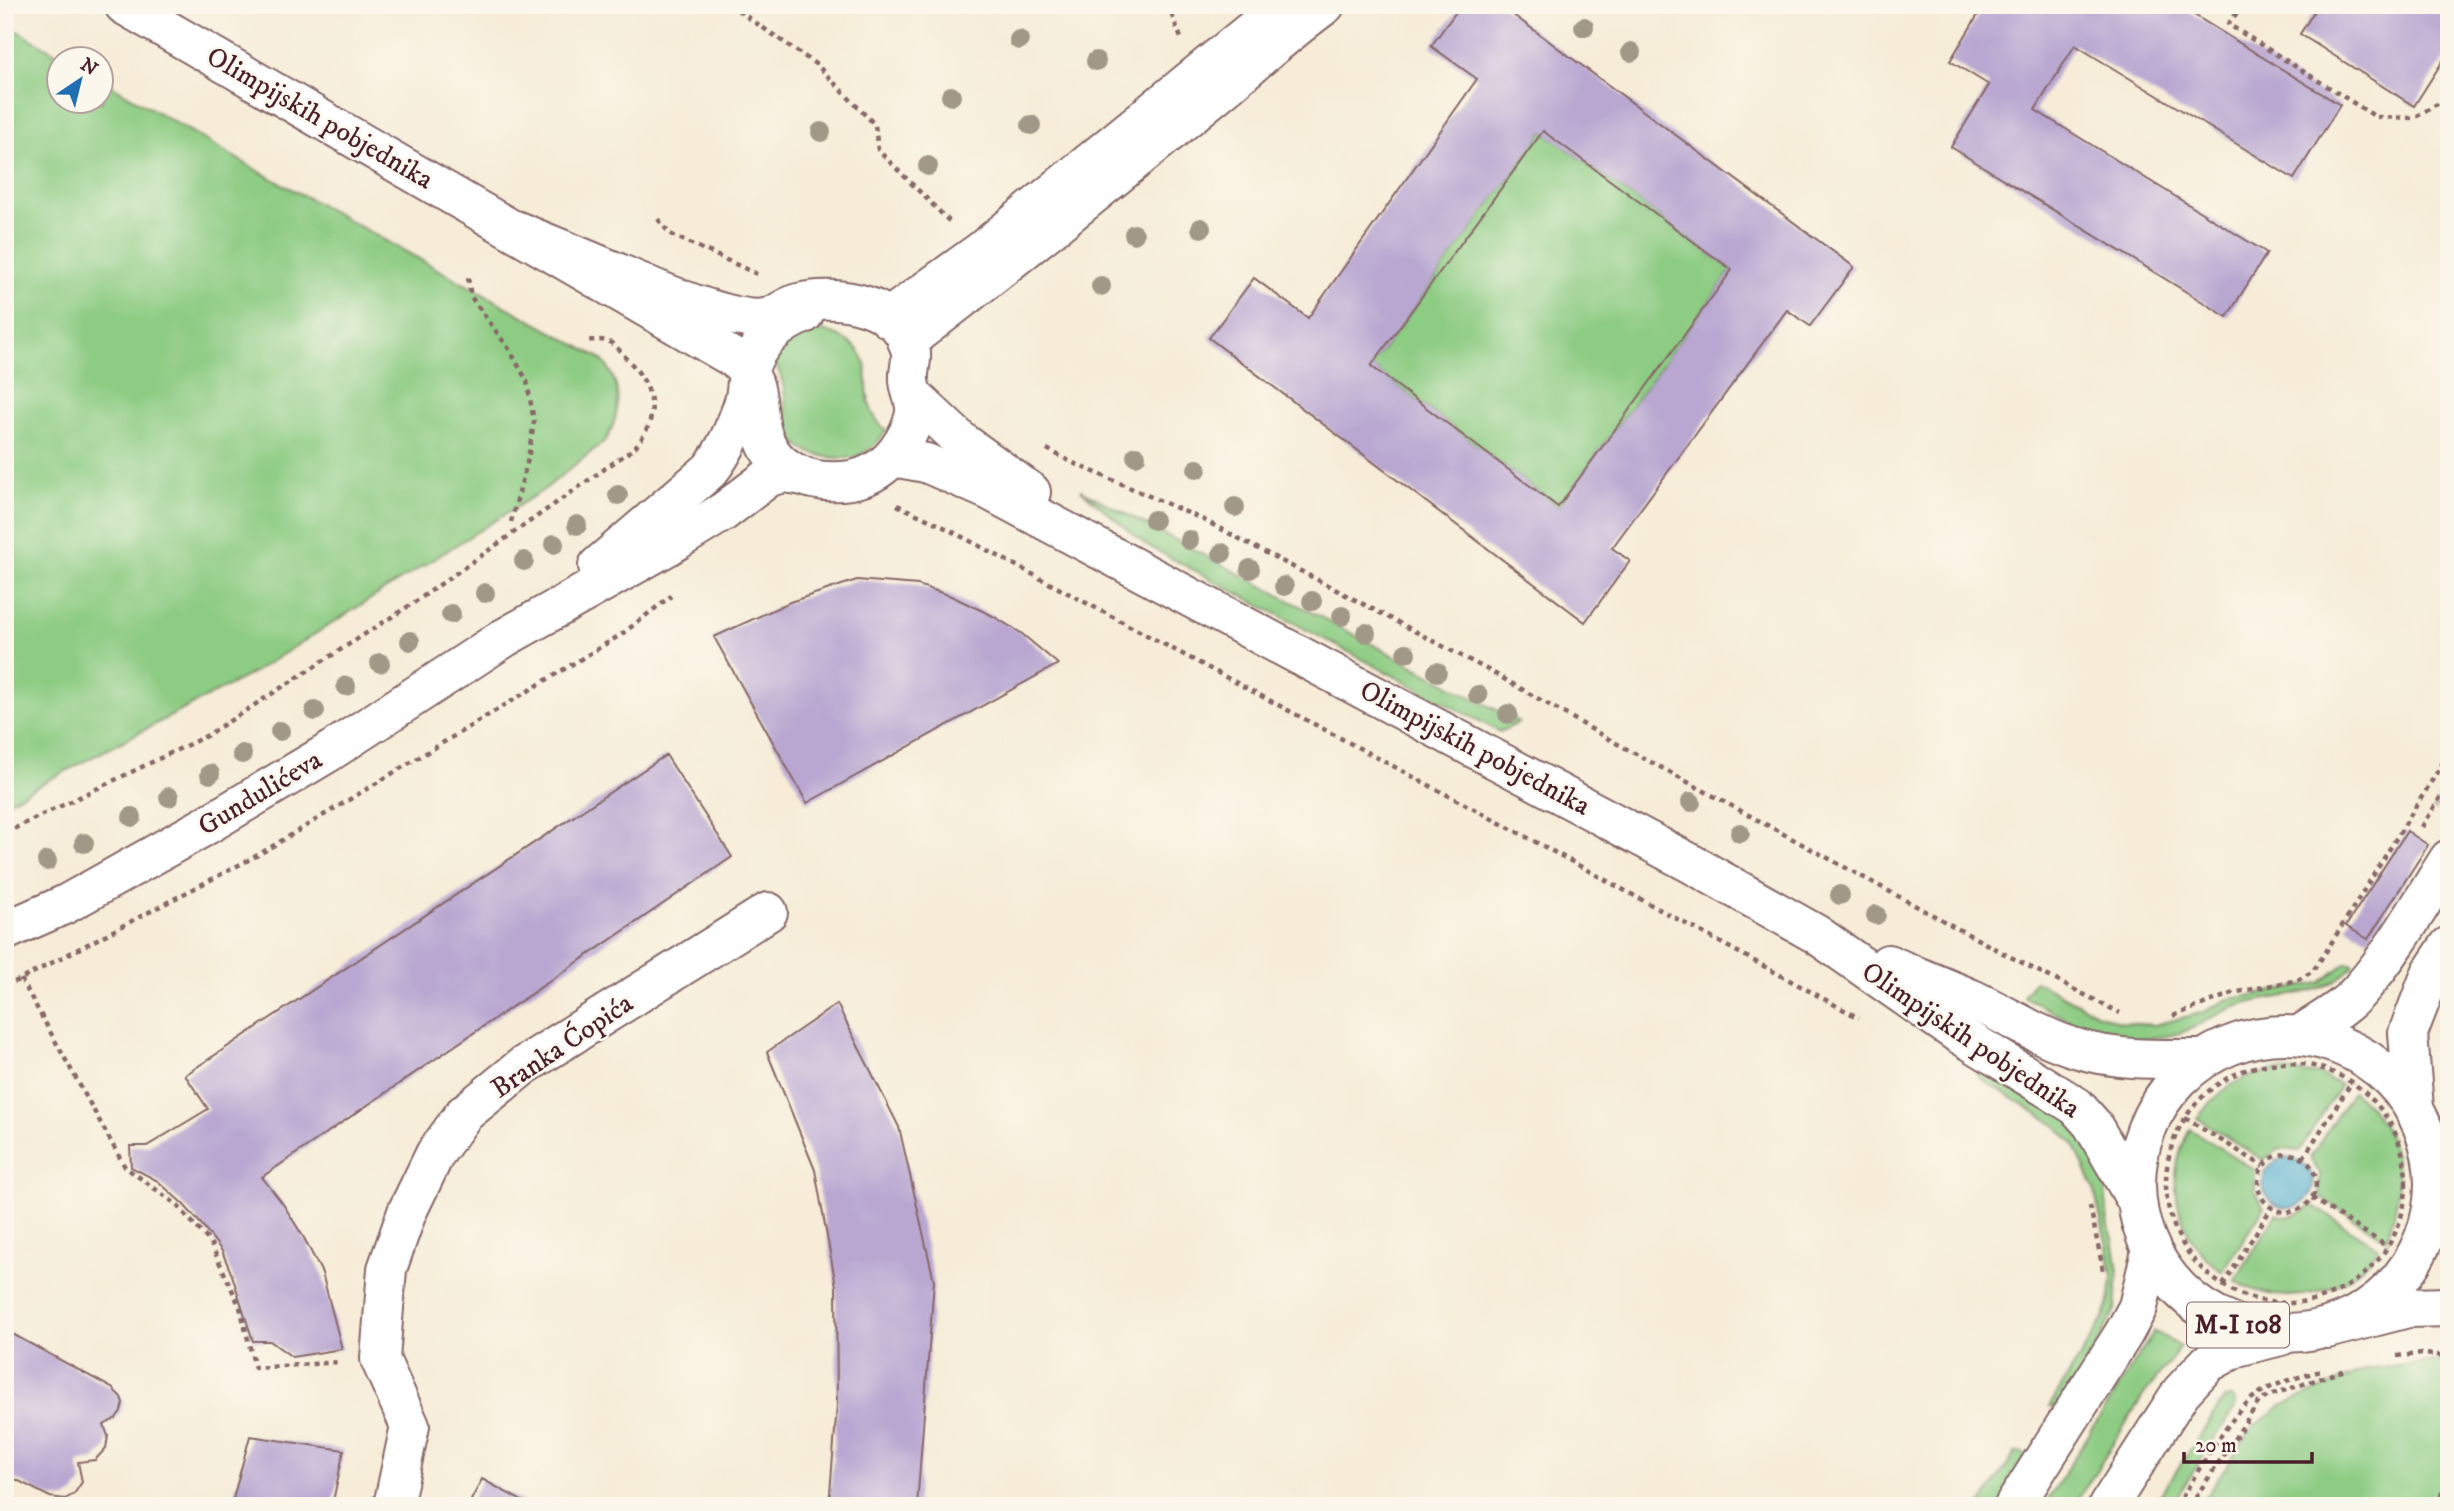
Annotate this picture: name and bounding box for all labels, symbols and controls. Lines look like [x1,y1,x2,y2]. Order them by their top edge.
street label: Olimpijskih pobjednika [200,39,440,197]
north arrow [46,46,116,116]
text: N [76,53,102,81]
street label: Olimpijskih pobjednika [1354,672,1596,824]
street label: Gundulićeva [192,742,329,844]
street label: Olimpijskih pobjednika [1855,954,2087,1126]
street label: Branka Ćopića [484,985,640,1106]
road number: M-I 108 [2187,1302,2289,1348]
scale bar [2184,1420,2312,1464]
text: 20 m [2195,1433,2237,1459]

